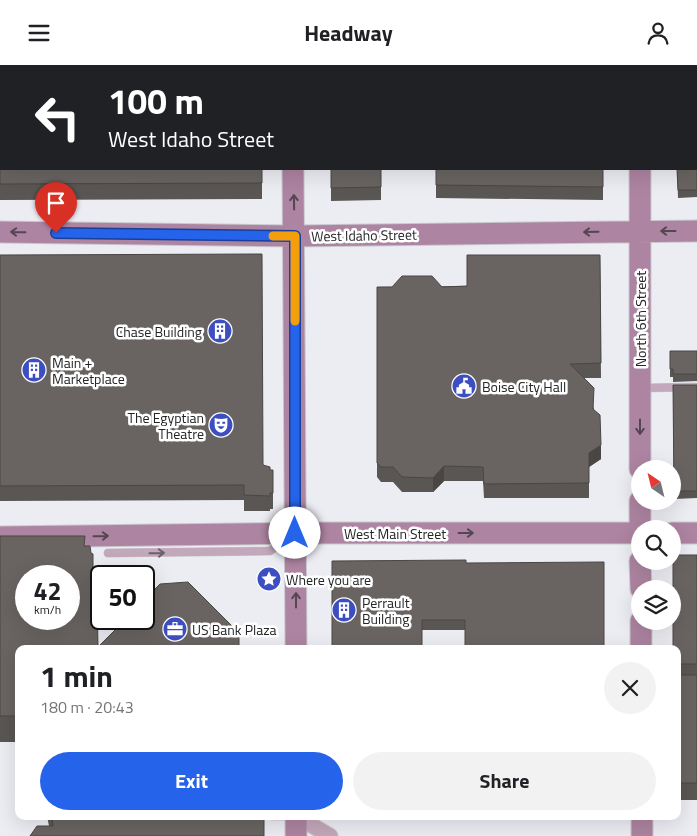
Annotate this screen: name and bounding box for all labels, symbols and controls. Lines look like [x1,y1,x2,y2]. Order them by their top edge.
text: Headway [304,16,393,50]
icon: menu [25,19,53,47]
icon: person [644,19,672,47]
text: 100 m [108,74,204,128]
icon: left [25,85,90,150]
text: West Idaho Street [108,122,274,156]
pin [35,182,77,233]
icon: arrive [42,189,70,217]
one-way arrow [289,195,299,211]
street label: West Idaho Street [311,224,417,246]
one-way arrow [661,226,677,236]
one-way arrow [583,227,600,237]
one-way arrow [11,228,27,237]
street label: North 6th Street [630,271,651,367]
building icon: Chase Building [207,318,233,344]
place label: Chase Building [116,321,202,342]
place label: Main + Marketplace [52,352,125,389]
building icon: Main + Marketplace [21,357,47,383]
public building icon: Boise City Hall [451,373,477,399]
place label: Boise City Hall [482,376,566,397]
place label: The Egyptian Theatre [128,407,204,444]
theatre icon: The Egyptian Theatre [208,412,234,438]
one-way arrow [635,419,645,435]
north arrow [631,460,681,510]
map controls [631,460,681,630]
position arrow [268,506,320,558]
button: search [631,520,681,570]
street label: West Main Street [344,523,446,544]
one-way arrow [458,528,474,538]
one-way arrow [92,531,109,541]
one-way arrow [148,548,165,558]
speed limit sign: 50 [90,565,155,630]
place icon: Where you are [256,566,282,592]
place label: Where you are [286,569,371,590]
text: 42 [33,572,62,610]
button: layers [631,580,681,630]
one-way arrow [291,592,300,608]
place label: Perrault Building [362,592,410,629]
building icon: Perrault Building [331,597,357,623]
text: km/h [34,600,61,619]
office icon: US Bank Plaza [162,616,188,642]
place label: US Bank Plaza [192,619,277,640]
text: 1 min [40,653,113,699]
button: close [604,662,656,714]
text: 180 m · 20:43 [40,695,134,719]
button: Exit [40,752,343,810]
button: Share [353,752,656,810]

